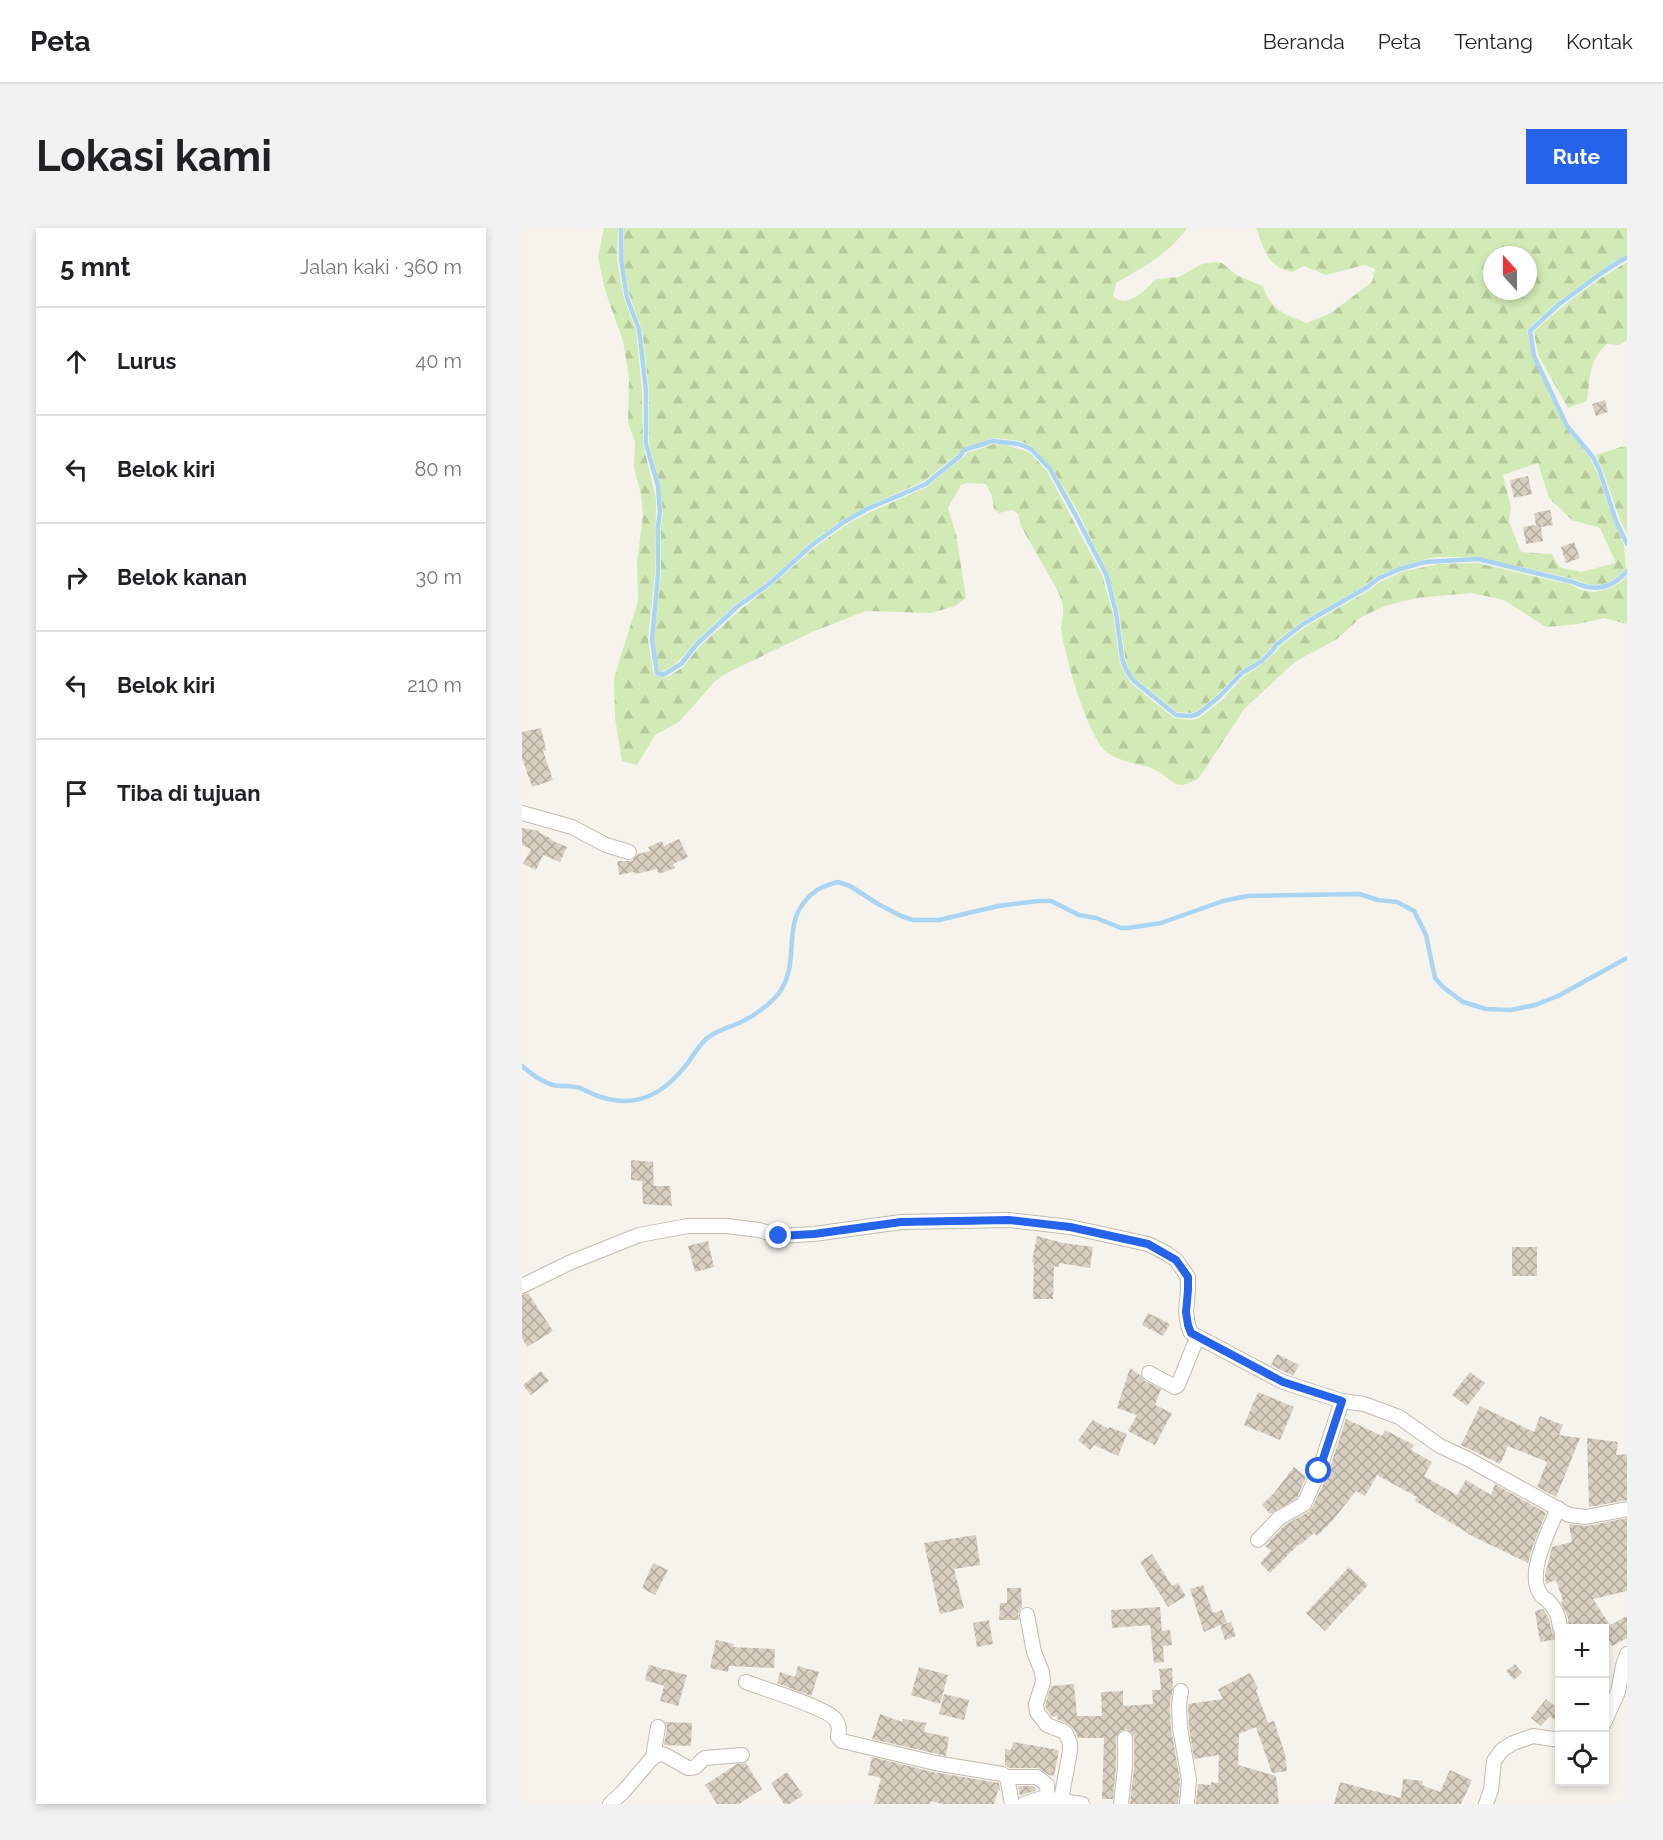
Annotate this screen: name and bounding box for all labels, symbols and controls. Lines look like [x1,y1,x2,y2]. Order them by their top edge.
text: Peta [30,25,91,58]
text: Beranda [1263,29,1345,54]
text: Peta [1378,29,1421,54]
text: Tentang [1454,29,1533,54]
text: Kontak [1566,29,1633,54]
button: Rute [1526,129,1627,184]
text: Lokasi kami [36,132,272,181]
north arrow [1483,246,1537,300]
text: 5 mnt [60,252,130,282]
text: Jalan kaki · 360 m [300,255,462,279]
icon: ahead [60,345,93,378]
text: Lurus [117,348,176,374]
text: 40 m [415,349,462,373]
icon: left [60,453,93,486]
text: Belok kiri [117,456,215,482]
text: 80 m [414,457,462,481]
icon: right [60,561,93,594]
text: Belok kanan [117,564,247,590]
text: 30 m [416,565,462,589]
icon: left [60,669,93,702]
text: Belok kiri [117,672,215,698]
text: 210 m [407,673,462,697]
icon: arrive [60,777,93,810]
text: Tiba di tujuan [117,780,260,806]
route end [765,1222,791,1248]
route start [1305,1457,1331,1483]
map controls [1555,1624,1609,1786]
button: + [1555,1624,1609,1678]
button: − [1555,1678,1609,1732]
button: locate [1555,1732,1609,1786]

